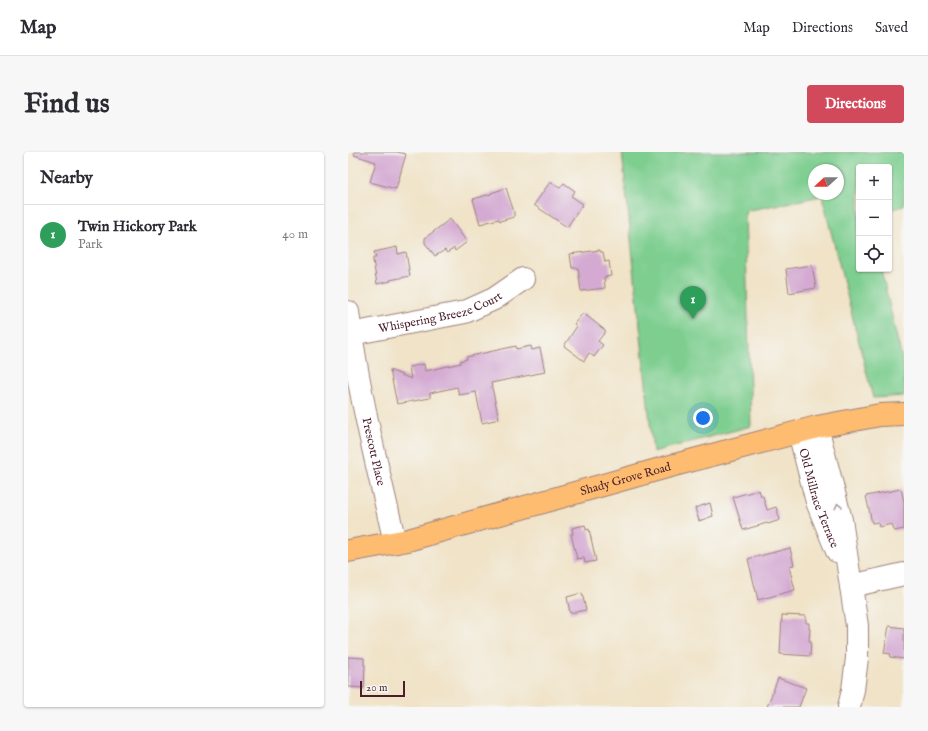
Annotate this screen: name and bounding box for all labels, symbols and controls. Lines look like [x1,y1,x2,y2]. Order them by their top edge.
text: Map [20,16,56,40]
text: Map [743,19,770,37]
text: Directions [792,19,853,37]
text: Saved [875,19,908,37]
button: Directions [807,85,904,123]
text: Find us [24,87,110,122]
north arrow [808,164,844,200]
map controls [856,164,892,272]
button: + [856,164,892,200]
text: Nearby [40,168,93,189]
button: − [856,200,892,236]
text: Twin Hickory Park [78,217,197,236]
text: 1 [51,226,55,243]
text: 40 m [282,226,308,243]
text: Park [78,236,103,253]
button: locate [856,236,892,272]
pin: 1 [680,286,706,319]
street label: Whispering Breeze Court [377,289,505,337]
your location [693,408,713,428]
street label: Prescott Place [359,416,389,488]
street label: Old Millrace Terrace [795,447,842,551]
street label: Shady Grove Road [579,459,673,499]
one-way arrow [834,503,842,509]
scale bar [360,679,405,698]
text: 20 m [366,681,387,695]

